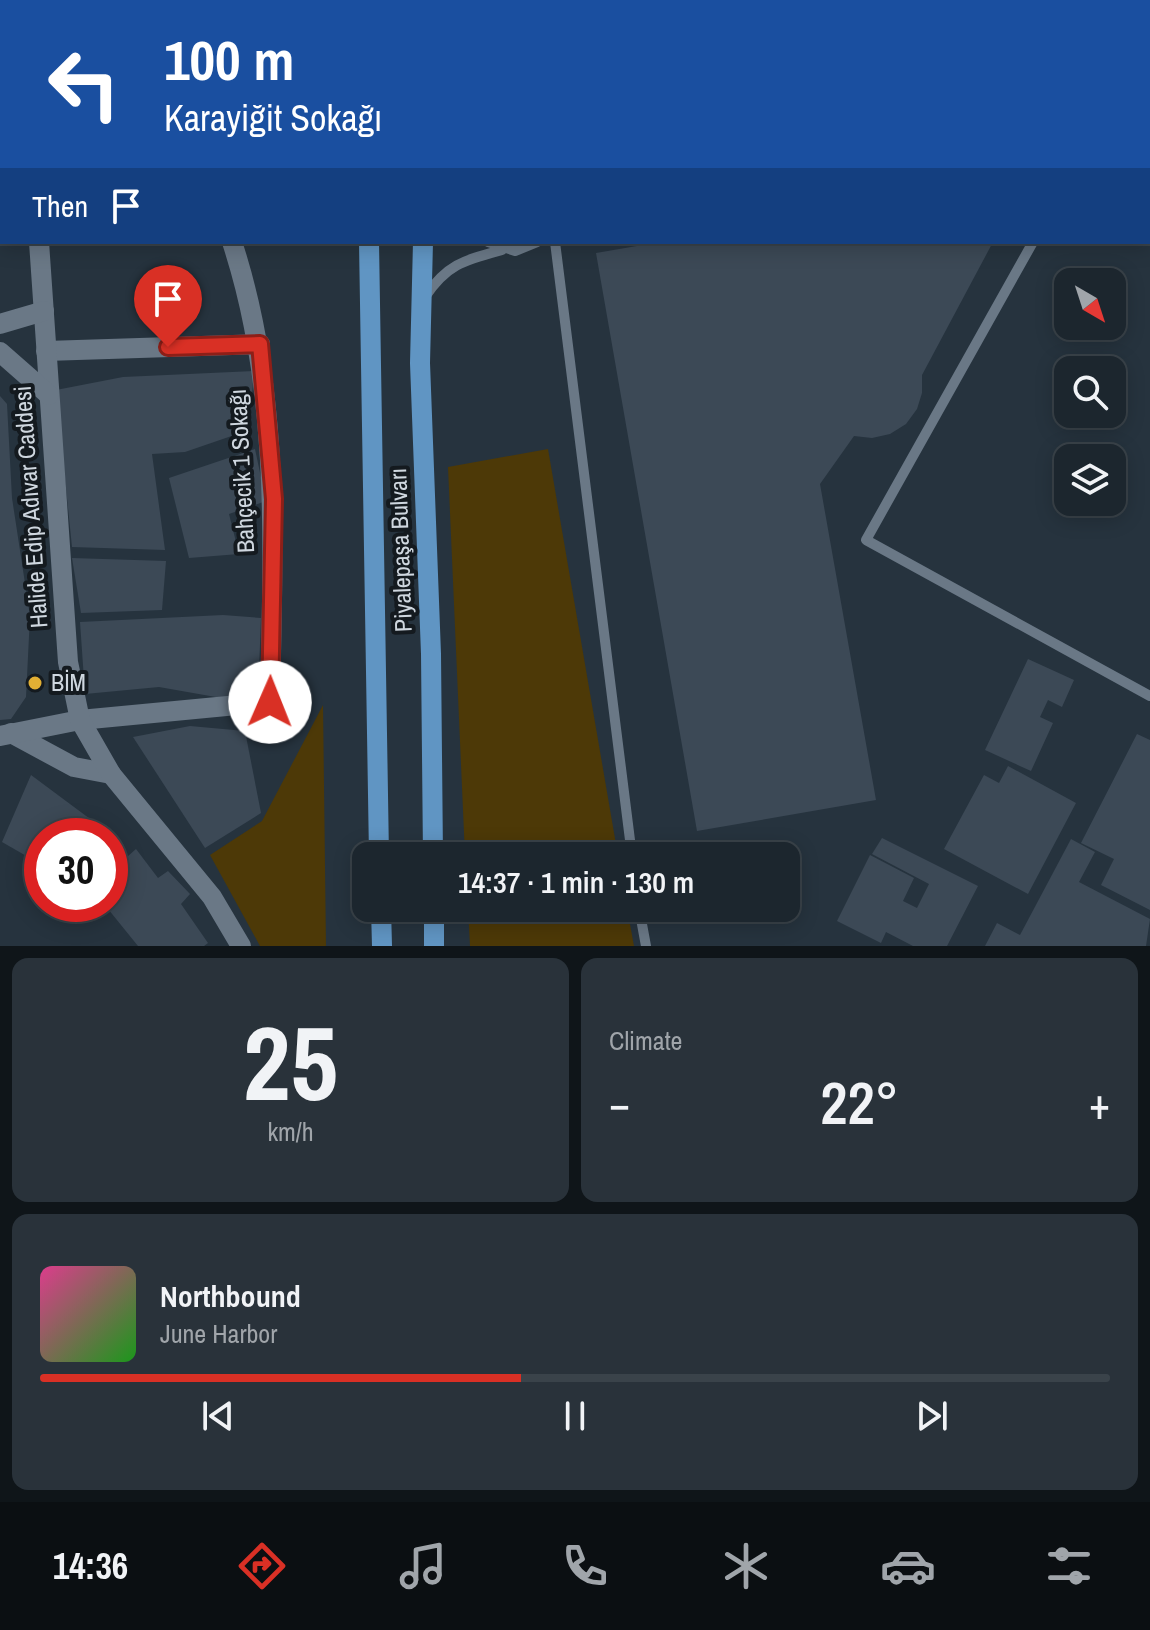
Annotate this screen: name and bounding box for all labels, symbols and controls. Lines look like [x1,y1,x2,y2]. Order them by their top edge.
text: 100 m [164,22,294,97]
icon: left [32,32,136,136]
text: Karayiğit Sokağı [164,94,382,142]
icon: arrive [104,184,148,228]
text: Then [32,186,88,226]
pin [134,265,202,347]
north arrow [1054,268,1126,340]
map controls [1054,268,1126,516]
icon: arrive [146,277,190,321]
button: search [1054,356,1126,428]
street label: Halide Edip Adıvar Caddesi [6,385,54,629]
street label: Bahçecik 1 Sokağı [221,388,261,554]
button: layers [1054,444,1126,516]
street label: Piyalepaşa Bulvarı [381,467,419,633]
position arrow [228,660,312,744]
place label: BİM [51,666,86,698]
marker: BİM [26,674,44,692]
speed limit sign: 30 [24,818,128,922]
text: 14:37 · 1 min · 130 m [458,862,694,902]
text: 25 [243,992,338,1132]
text: Climate [609,1023,682,1058]
text: 22° [820,1062,899,1143]
text: − [609,1073,630,1133]
text: + [1089,1073,1110,1133]
text: km/h [267,1114,314,1149]
text: Northbound [160,1276,301,1316]
text: June Harbor [160,1316,277,1351]
icon: previous [196,1394,240,1438]
icon: pause [553,1394,597,1438]
icon: next [910,1394,954,1438]
icon: directions [234,1538,290,1594]
icon: music [395,1538,451,1594]
icon: phone [557,1538,613,1594]
icon: climate [718,1538,774,1594]
icon: car [880,1538,936,1594]
icon: filters [1041,1538,1097,1594]
text: 14:36 [53,1542,128,1590]

